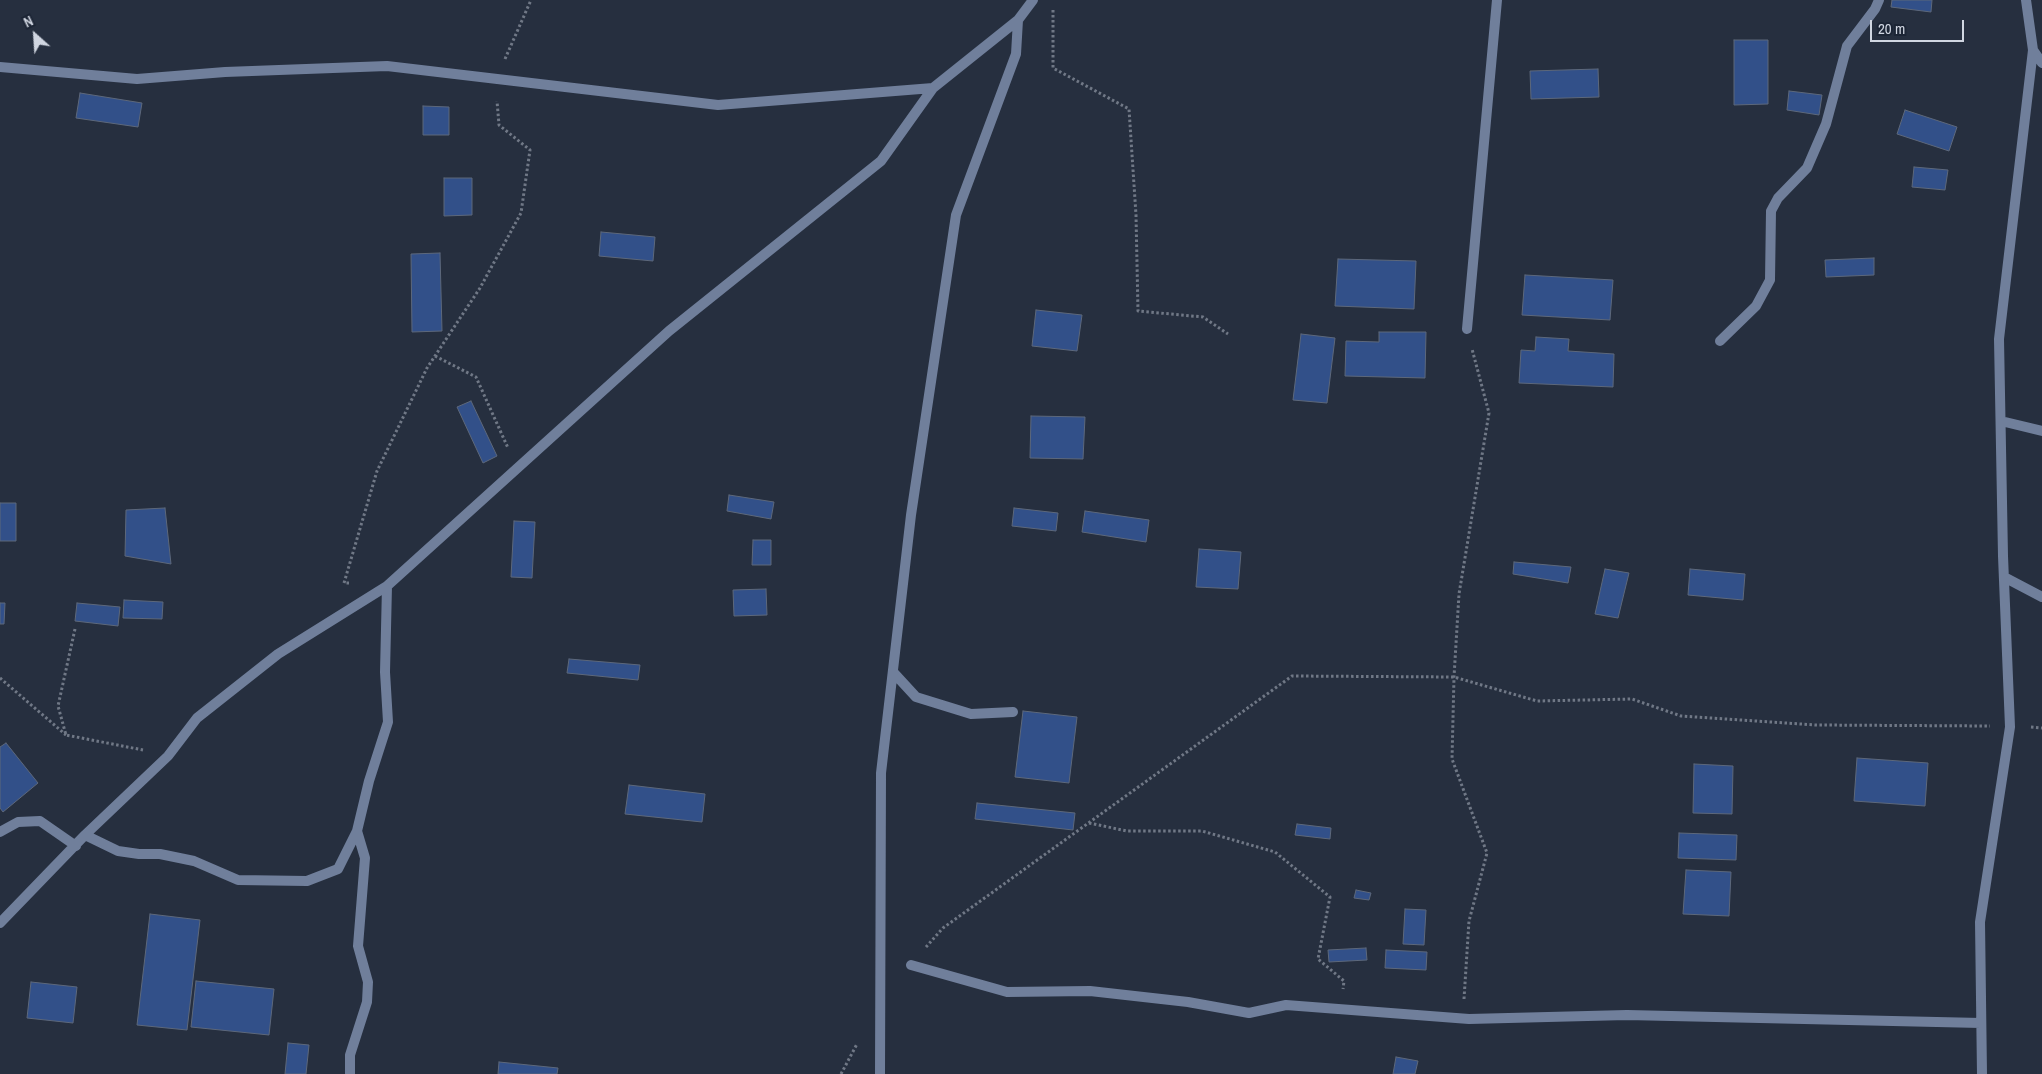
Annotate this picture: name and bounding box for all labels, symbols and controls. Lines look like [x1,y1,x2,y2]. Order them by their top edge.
north arrow [10,10,60,60]
scale bar [1872,10,1966,42]
text: N [21,12,36,31]
text: 20 m [1878,18,1905,39]

